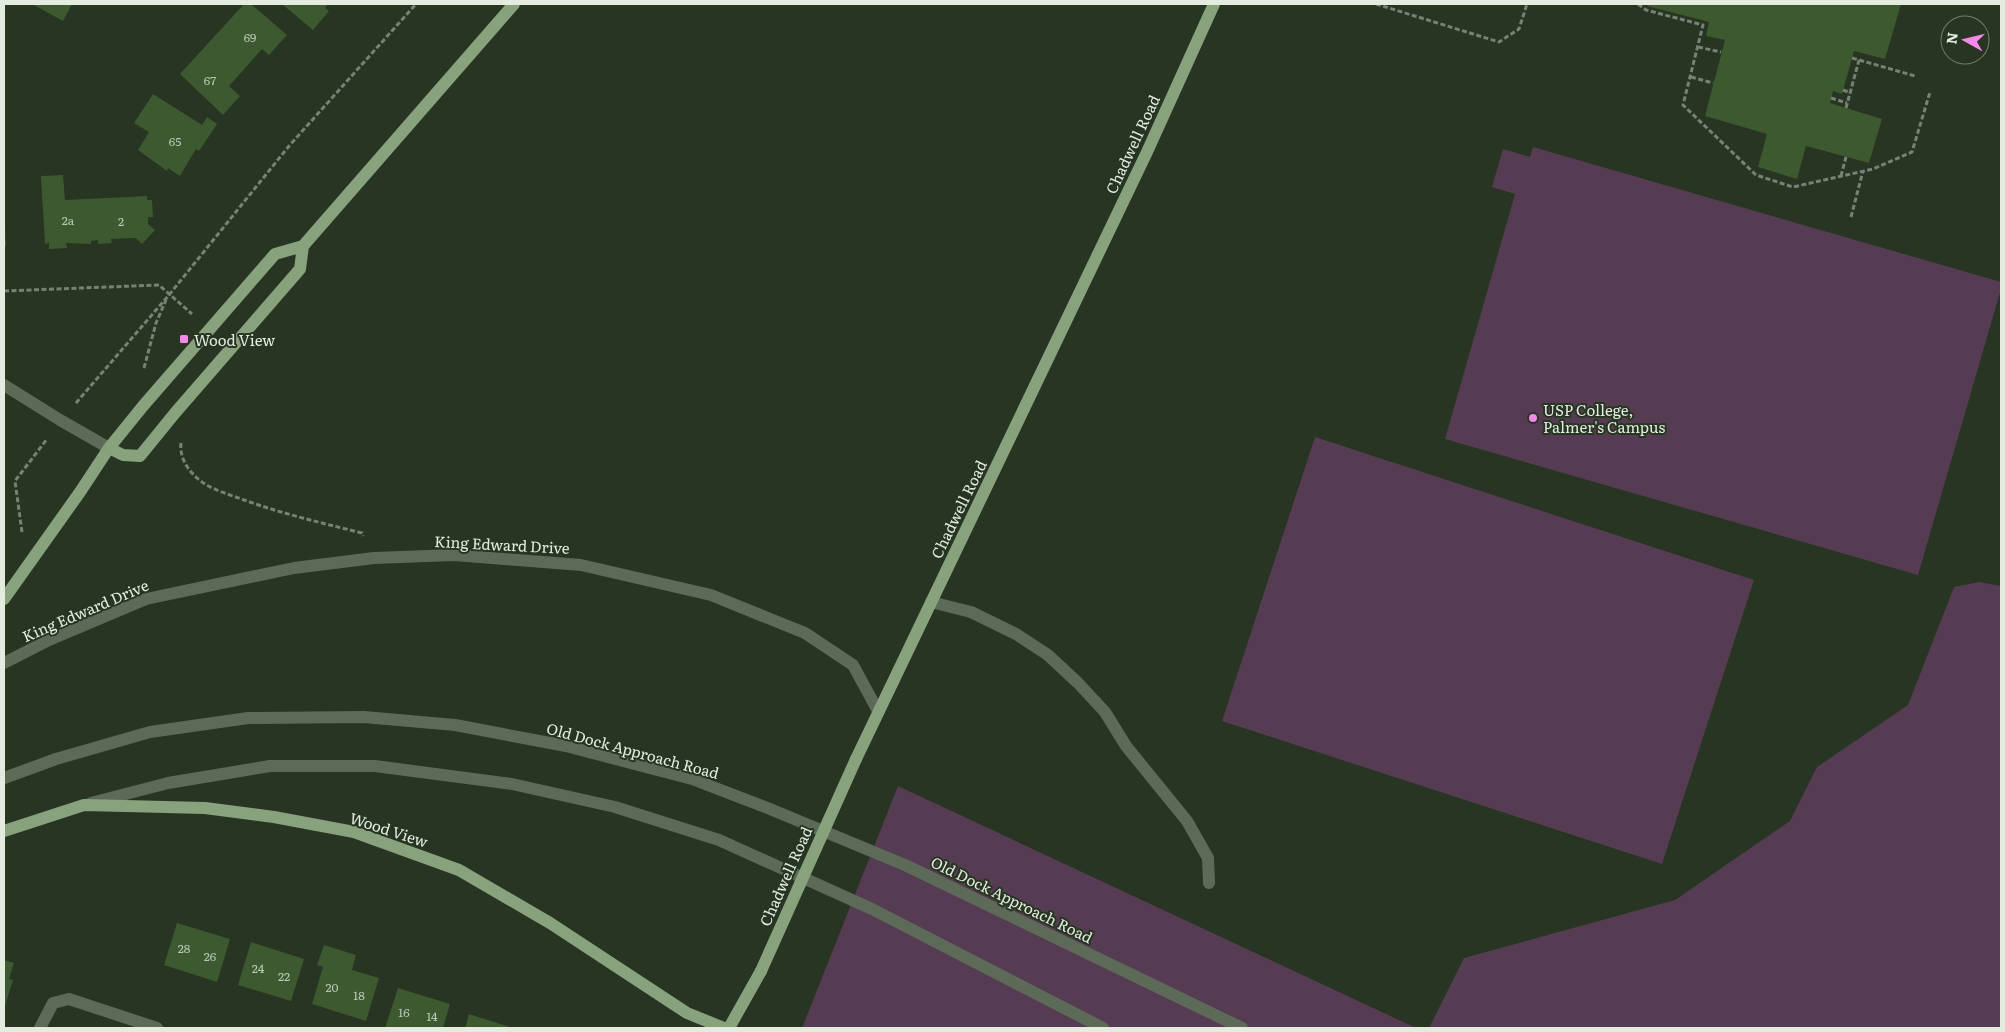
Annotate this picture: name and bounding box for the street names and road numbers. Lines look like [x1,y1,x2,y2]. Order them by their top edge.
street label: Chadwell Road [1099,91,1165,197]
street label: Chadwell Road [924,456,992,562]
street label: King Edward Drive [434,529,570,559]
street label: King Edward Drive [18,573,152,647]
street label: Old Dock Approach Road [544,716,722,784]
street label: Wood View [347,806,431,853]
street label: Chadwell Road [753,822,817,930]
street label: Old Dock Approach Road [927,850,1097,948]

